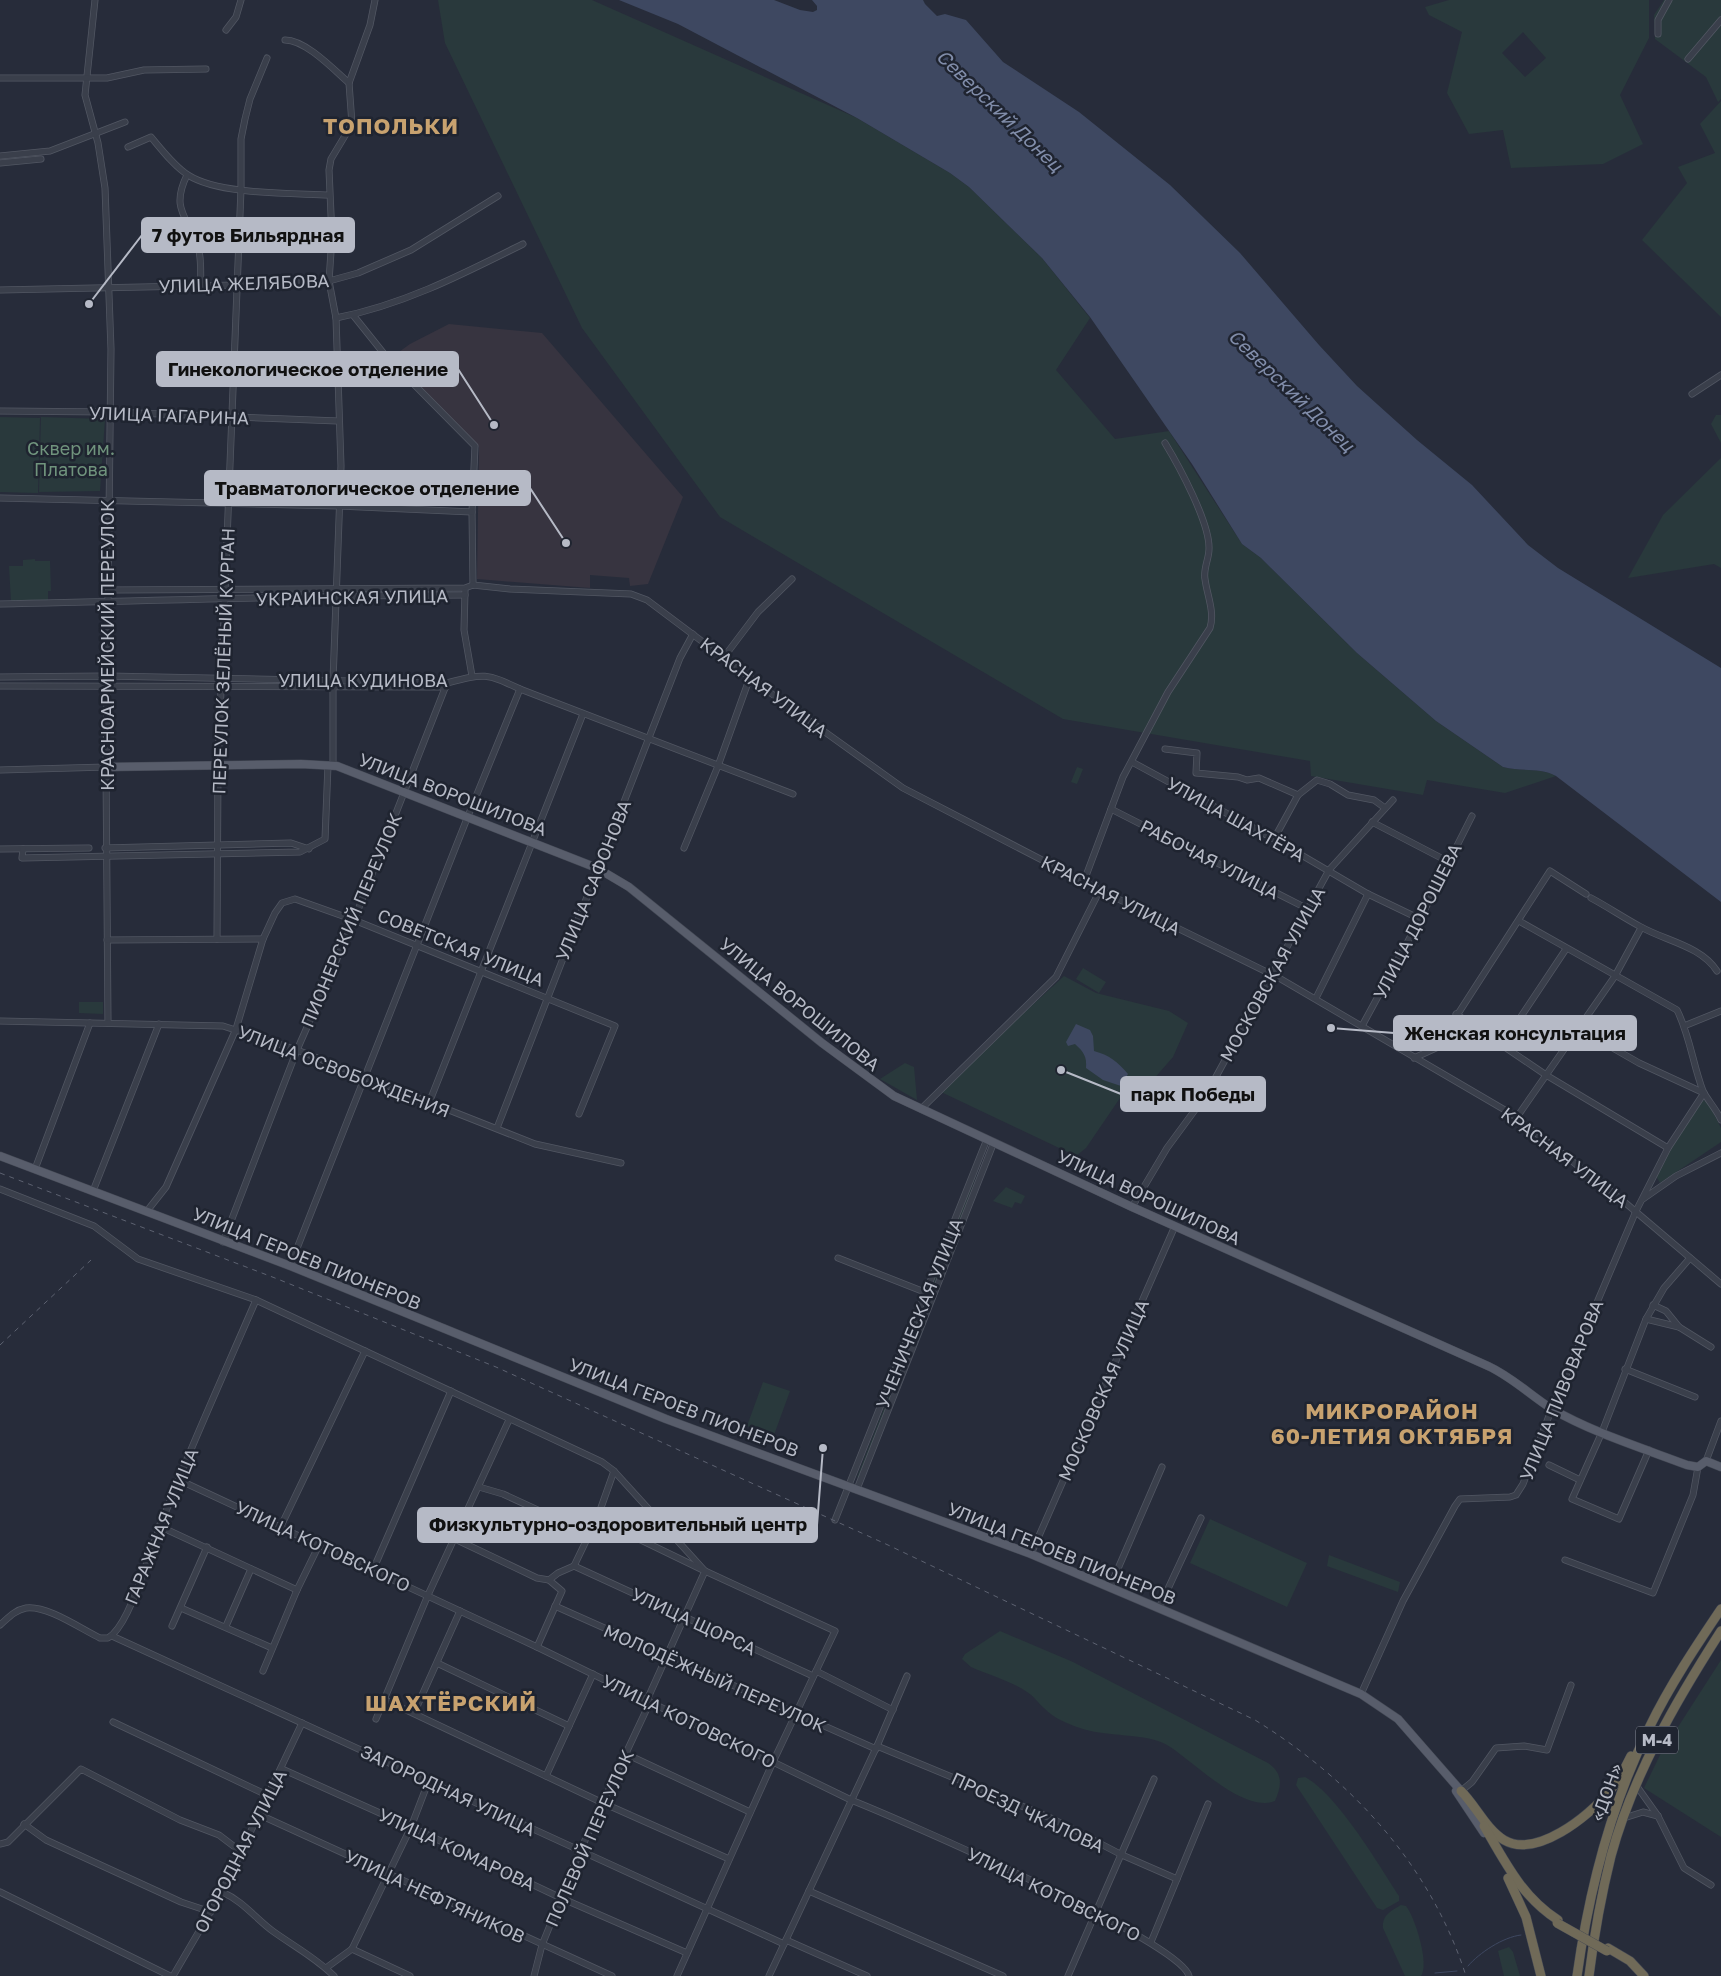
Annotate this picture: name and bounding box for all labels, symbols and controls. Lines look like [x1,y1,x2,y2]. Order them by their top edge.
water label: Северский Донец [932,44,1069,177]
district label: ТОПОЛЬКИ [323,112,459,139]
callout: 7 футов Бильярдная [142,218,354,252]
text: 7 футов Бильярдная [152,223,344,246]
street label: УЛИЦА ЖЕЛЯБОВА [158,269,330,297]
water label: Северский Донец [1224,324,1361,457]
callout: Гинекологическое отделение [157,352,458,386]
text: Гинекологическое отделение [168,357,448,380]
street label: УЛИЦА ГАГАРИНА [89,401,249,429]
park label: Сквер им. Платова [27,437,115,480]
callout: Травматологическое отделение [205,471,530,505]
text: Травматологическое отделение [215,476,520,499]
street label: КРАСНОАРМЕЙСКИЙ ПЕРЕУЛОК [96,499,118,791]
street label: ПЕРЕУЛОК ЗЕЛЁНЫЙ КУРГАН [207,527,239,795]
street label: УКРАИНСКАЯ УЛИЦА [256,584,448,610]
street label: КРАСНАЯ УЛИЦА [696,632,832,742]
street label: УЛИЦА КУДИНОВА [278,669,448,691]
street label: УЛИЦА ВОРОШИЛОВА [356,748,550,840]
street label: УЛИЦА ШАХТЁРА [1163,772,1309,866]
street label: УЛИЦА САФОНОВА [551,796,635,964]
street label: ПИОНЕРСКИЙ ПЕРЕУЛОК [296,809,406,1031]
street label: РАБОЧАЯ УЛИЦА [1137,815,1283,903]
street label: УЛИЦА ДОРОШЕВА [1368,839,1466,1003]
street label: КРАСНАЯ УЛИЦА [1038,850,1184,940]
street label: МОСКОВСКАЯ УЛИЦА [1215,883,1329,1065]
street label: СОВЕТСКАЯ УЛИЦА [375,904,547,990]
street label: УЛИЦА ВОРОШИЛОВА [715,933,885,1075]
callout: Женская консультация [1394,1016,1636,1050]
street label: УЛИЦА ОСВОБОЖДЕНИЯ [235,1020,453,1122]
text: Женская консультация [1404,1021,1626,1044]
callout: парк Победы [1121,1077,1265,1111]
text: парк Победы [1131,1082,1255,1105]
street label: КРАСНАЯ УЛИЦА [1497,1102,1633,1212]
street label: УЛИЦА ВОРОШИЛОВА [1054,1145,1244,1249]
street label: УЛИЦА ГЕРОЕВ ПИОНЕРОВ [190,1202,424,1314]
street label: УЧЕНИЧЕСКАЯ УЛИЦА [871,1215,967,1411]
street label: МОСКОВСКАЯ УЛИЦА [1053,1296,1153,1484]
street label: УЛИЦА ПИВОВАРОВА [1515,1296,1607,1484]
street label: УЛИЦА ГЕРОЕВ ПИОНЕРОВ [566,1353,802,1461]
district label: МИКРОРАЙОН 60-ЛЕТИЯ ОКТЯБРЯ [1271,1397,1513,1449]
street label: ГАРАЖНАЯ УЛИЦА [120,1445,202,1607]
street label: УЛИЦА КОТОВСКОГО [232,1496,414,1596]
street label: УЛИЦА ГЕРОЕВ ПИОНЕРОВ [945,1497,1179,1609]
callout: Физкультурно-оздоровительный центр [418,1508,817,1542]
text: Физкультурно-оздоровительный центр [429,1512,808,1535]
street label: УЛИЦА ЩОРСА [628,1582,760,1660]
street label: МОЛОДЁЖНЫЙ ПЕРЕУЛОК [600,1619,830,1737]
street label: УЛИЦА КОТОВСКОГО [599,1669,779,1773]
district label: ШАХТЁРСКИЙ [365,1689,537,1716]
road number: М-4 [1636,1726,1678,1754]
street label: ЗАГОРОДНАЯ УЛИЦА [357,1740,539,1840]
street label: ПОЛЕВОЙ ПЕРЕУЛОК [540,1746,638,1930]
street label: «ДОН» [1585,1760,1627,1824]
street label: ОГОРОДНАЯ УЛИЦА [189,1766,291,1936]
street label: ПРОЕЗД ЧКАЛОВА [948,1767,1108,1857]
street label: УЛИЦА КОМАРОВА [375,1803,539,1895]
street label: УЛИЦА КОТОВСКОГО [964,1842,1144,1946]
street label: УЛИЦА НЕФТЯНИКОВ [341,1845,529,1947]

